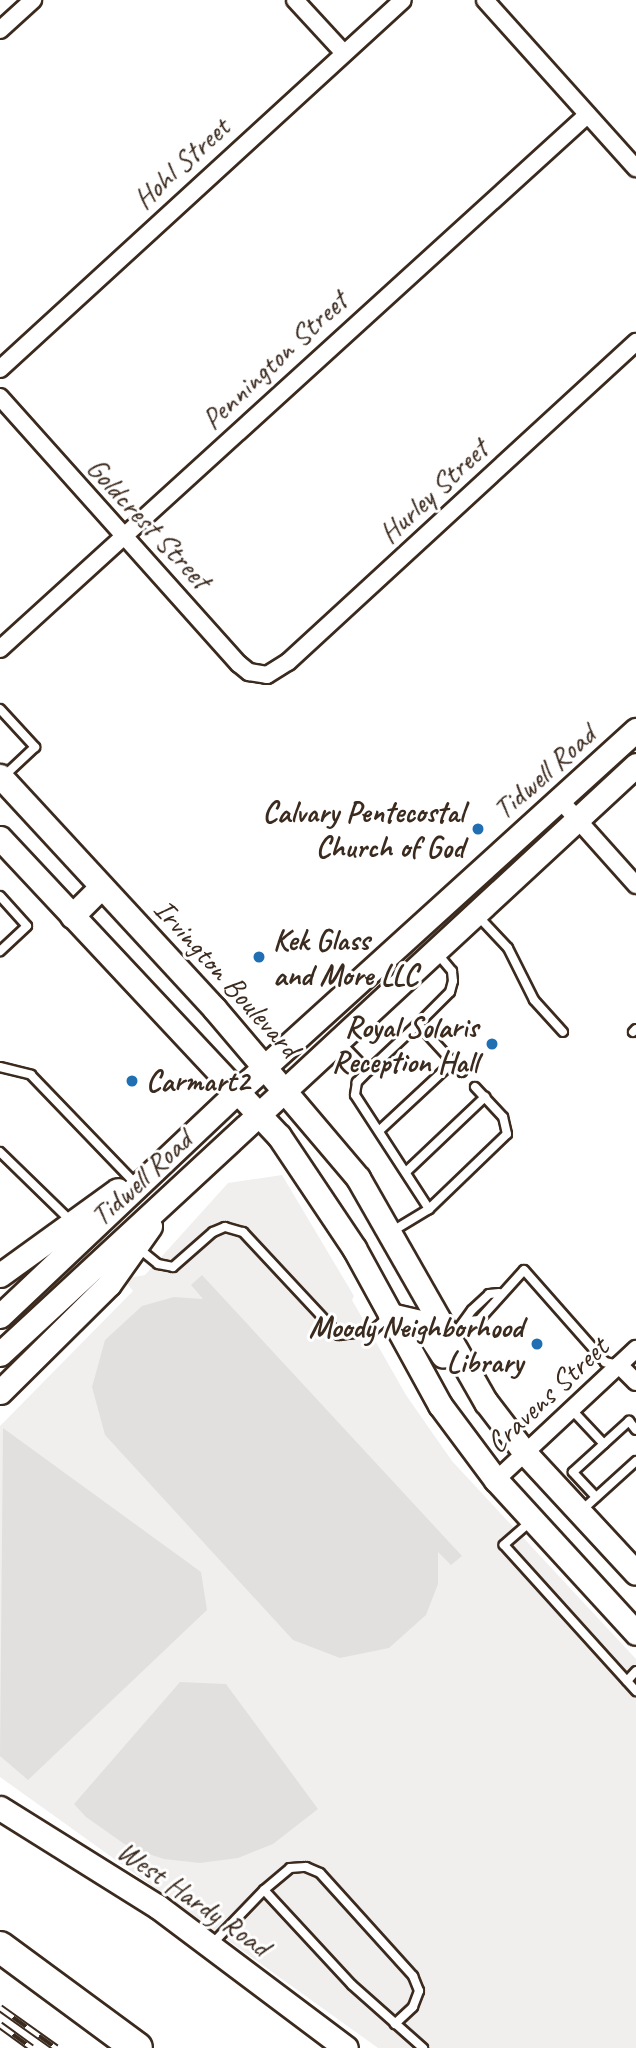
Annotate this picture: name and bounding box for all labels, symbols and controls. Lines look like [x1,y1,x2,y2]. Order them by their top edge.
street label: Hohl Street [125,109,237,217]
street label: Pennington Street [194,283,354,437]
street label: Hurley Street [371,431,495,551]
street label: Goldcrest Street [79,450,219,596]
street label: Tidwell Road [486,717,602,827]
place label: Calvary Pentecostal Church of God [262,794,464,864]
marker: Calvary Pentecostal Church of God [470,821,486,837]
street label: Irvington Boulevard [146,891,308,1065]
place label: Kek Glass and More LLC [273,922,419,992]
marker: Kek Glass and More LLC [251,949,267,965]
place label: Royal Solaris Reception Hall [331,1009,478,1080]
marker: Royal Solaris Reception Hall [484,1036,500,1052]
place label: Carmart2 [146,1063,249,1099]
marker: Carmart2 [124,1073,140,1089]
street label: Tidwell Road [83,1123,199,1233]
place label: Moody Neighborhood Library [308,1309,523,1380]
street label: Cravens Street [478,1329,616,1461]
marker: Moody Neighborhood Library [529,1336,545,1352]
street label: West Hardy Road [110,1832,278,1964]

